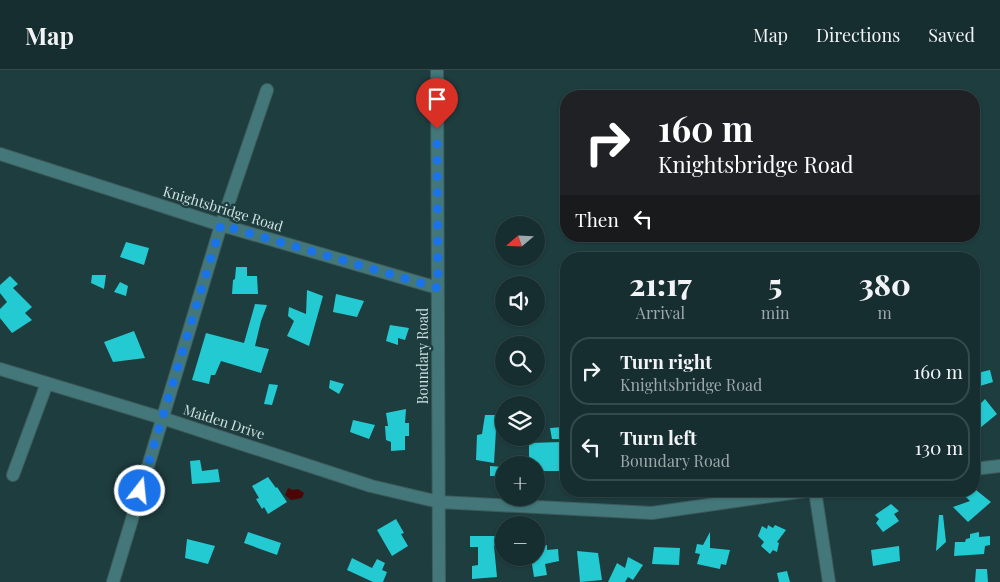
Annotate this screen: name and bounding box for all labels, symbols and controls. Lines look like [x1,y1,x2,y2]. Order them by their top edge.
text: Map [25,19,74,51]
text: Map [753,23,788,47]
text: Directions [816,23,900,47]
text: Saved [928,23,975,47]
pin [416,78,458,129]
icon: arrive [423,85,451,113]
text: 160 m [658,104,753,151]
icon: right [575,110,640,175]
text: Knightsbridge Road [658,149,854,179]
street label: Knightsbridge Road [161,181,285,236]
icon: left [629,205,657,233]
text: Then [575,206,619,232]
north arrow [495,216,545,266]
map controls [495,216,545,566]
text: 21:17 [629,264,692,304]
text: 5 [768,264,782,304]
text: 380 [859,264,911,304]
button: sound [495,276,545,326]
text: Arrival [636,302,685,323]
text: min [761,302,789,323]
text: m [878,302,892,323]
street label: Boundary Road [413,308,432,404]
button: search [495,336,545,386]
text: Turn right [620,348,712,374]
icon: right [577,357,605,385]
text: 160 m [913,358,963,384]
text: Knightsbridge Road [620,374,762,395]
button: layers [495,396,545,446]
street label: Maiden Drive [181,399,267,444]
text: Turn left [620,424,697,450]
icon: left [577,433,605,461]
text: 130 m [915,434,963,460]
text: Boundary Road [620,450,730,471]
button: + [495,456,545,506]
position arrow [113,464,165,516]
button: − [495,516,545,566]

